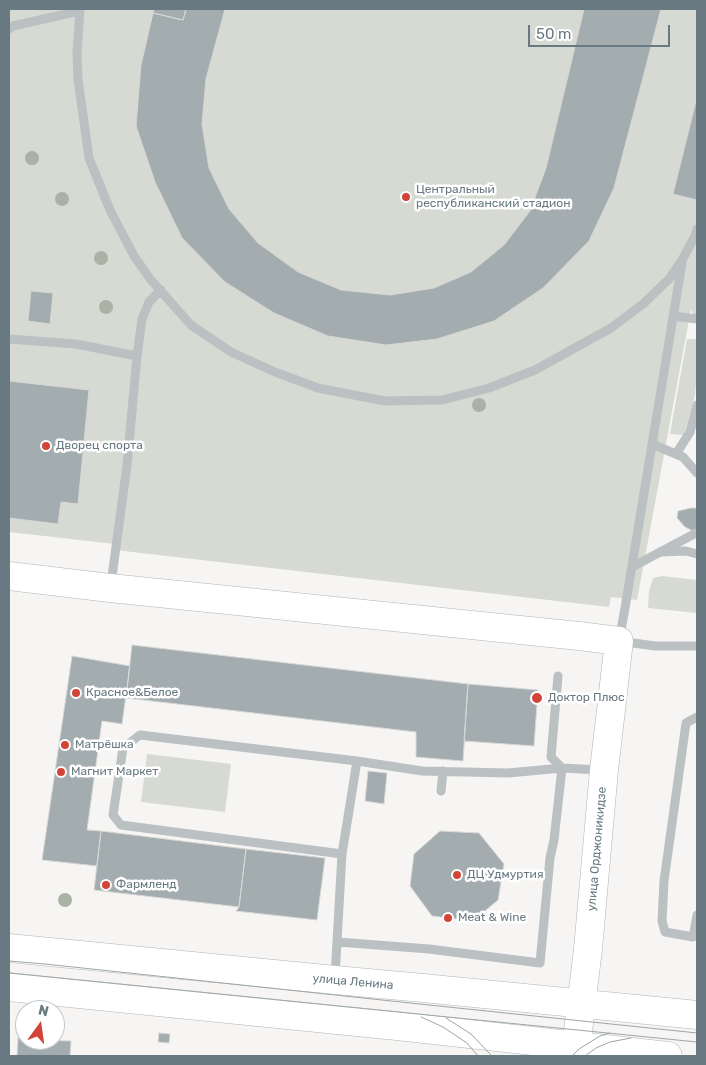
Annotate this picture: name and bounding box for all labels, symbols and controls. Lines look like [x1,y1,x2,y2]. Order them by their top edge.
scale bar [531,15,674,47]
text: 50 m [536,25,571,43]
place label: Центральный республиканский стадион [416,183,570,211]
marker: Центральный республиканский стадион [400,191,412,203]
place label: Дворец спорта [56,439,143,453]
marker: Дворец спорта [40,440,52,452]
place label: Красное&Белое [86,686,178,700]
marker: Красное&Белое [70,687,82,699]
marker: Доктор Плюс [530,691,544,705]
place label: Доктор Плюс [548,691,625,705]
place label: Матрёшка [75,738,134,752]
marker: Матрёшка [59,739,71,751]
place label: Магнит Маркет [71,765,158,779]
marker: Магнит Маркет [55,766,67,778]
street label: улица Орджоникидзе [584,786,610,912]
place label: ДЦ Удмуртия [467,868,543,882]
marker: ДЦ Удмуртия [451,869,463,881]
place label: Фармленд [116,878,176,892]
marker: Фармленд [100,879,112,891]
place label: Meat & Wine [458,911,526,925]
marker: Meat & Wine [442,912,454,924]
street label: улица Ленина [312,971,394,993]
north arrow [15,1000,65,1050]
text: N [37,1001,50,1020]

